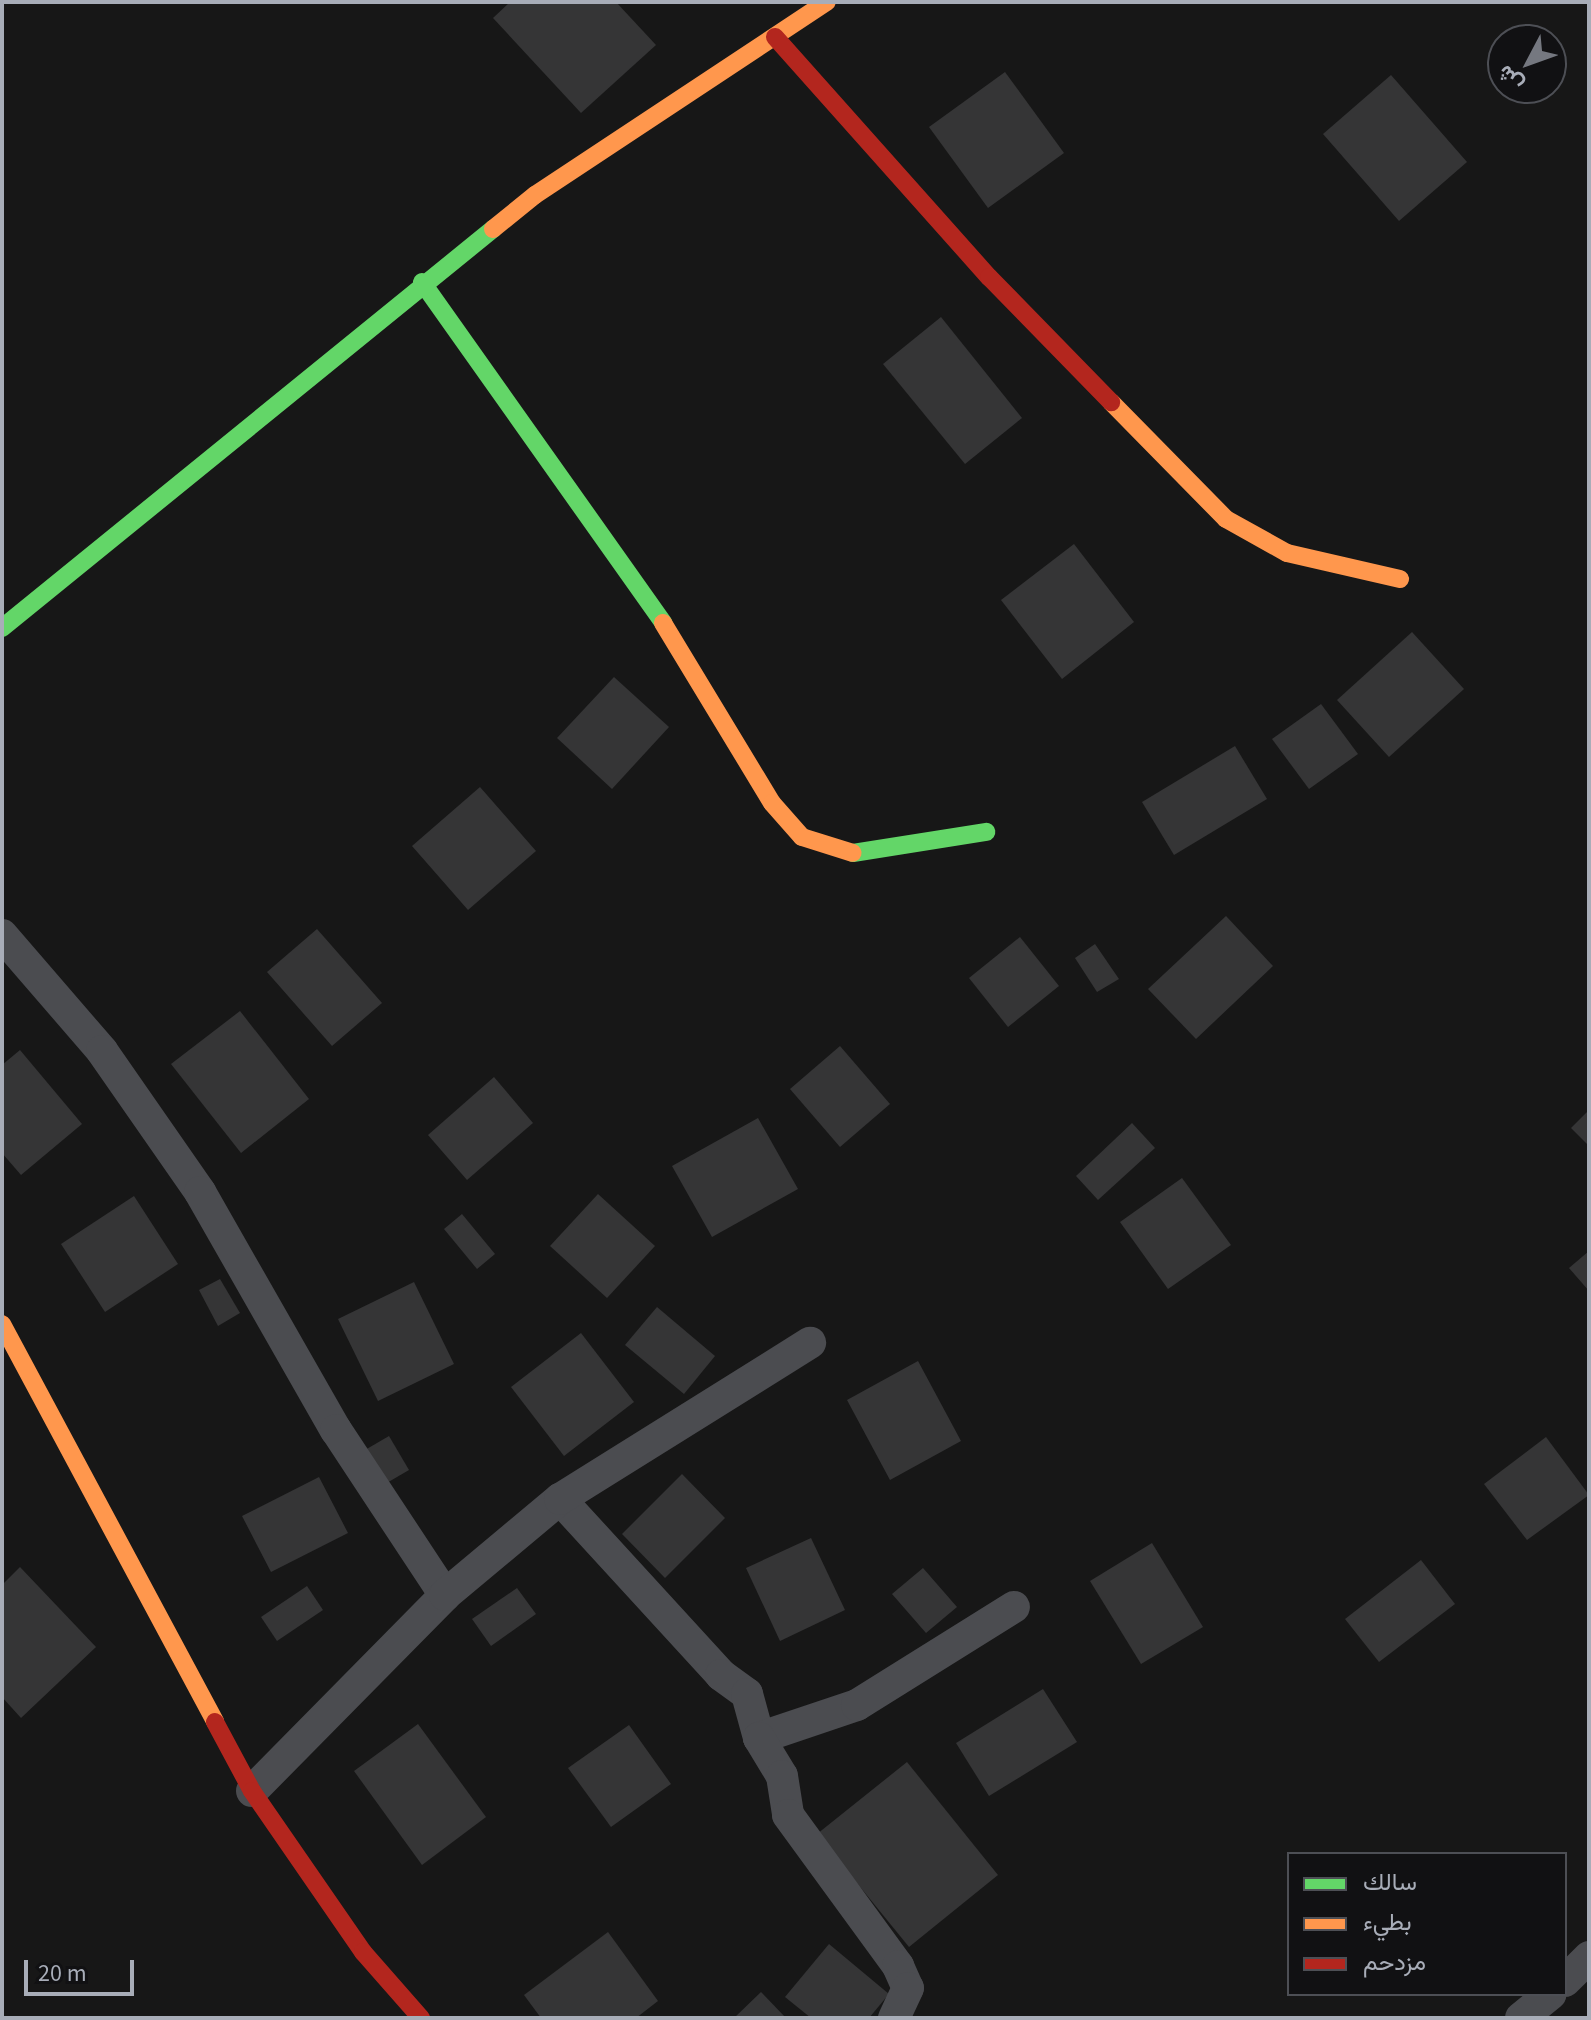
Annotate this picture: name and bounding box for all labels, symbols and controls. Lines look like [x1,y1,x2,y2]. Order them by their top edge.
north arrow [1487,24,1567,104]
text: ش [1490,58,1531,99]
legend [1287,1852,1567,1996]
text: سالك [1363,1865,1417,1900]
text: بطيء [1363,1905,1412,1940]
scale bar [28,1944,138,1994]
text: مزدحم [1363,1945,1426,1980]
text: 20 m [38,1956,87,1991]

